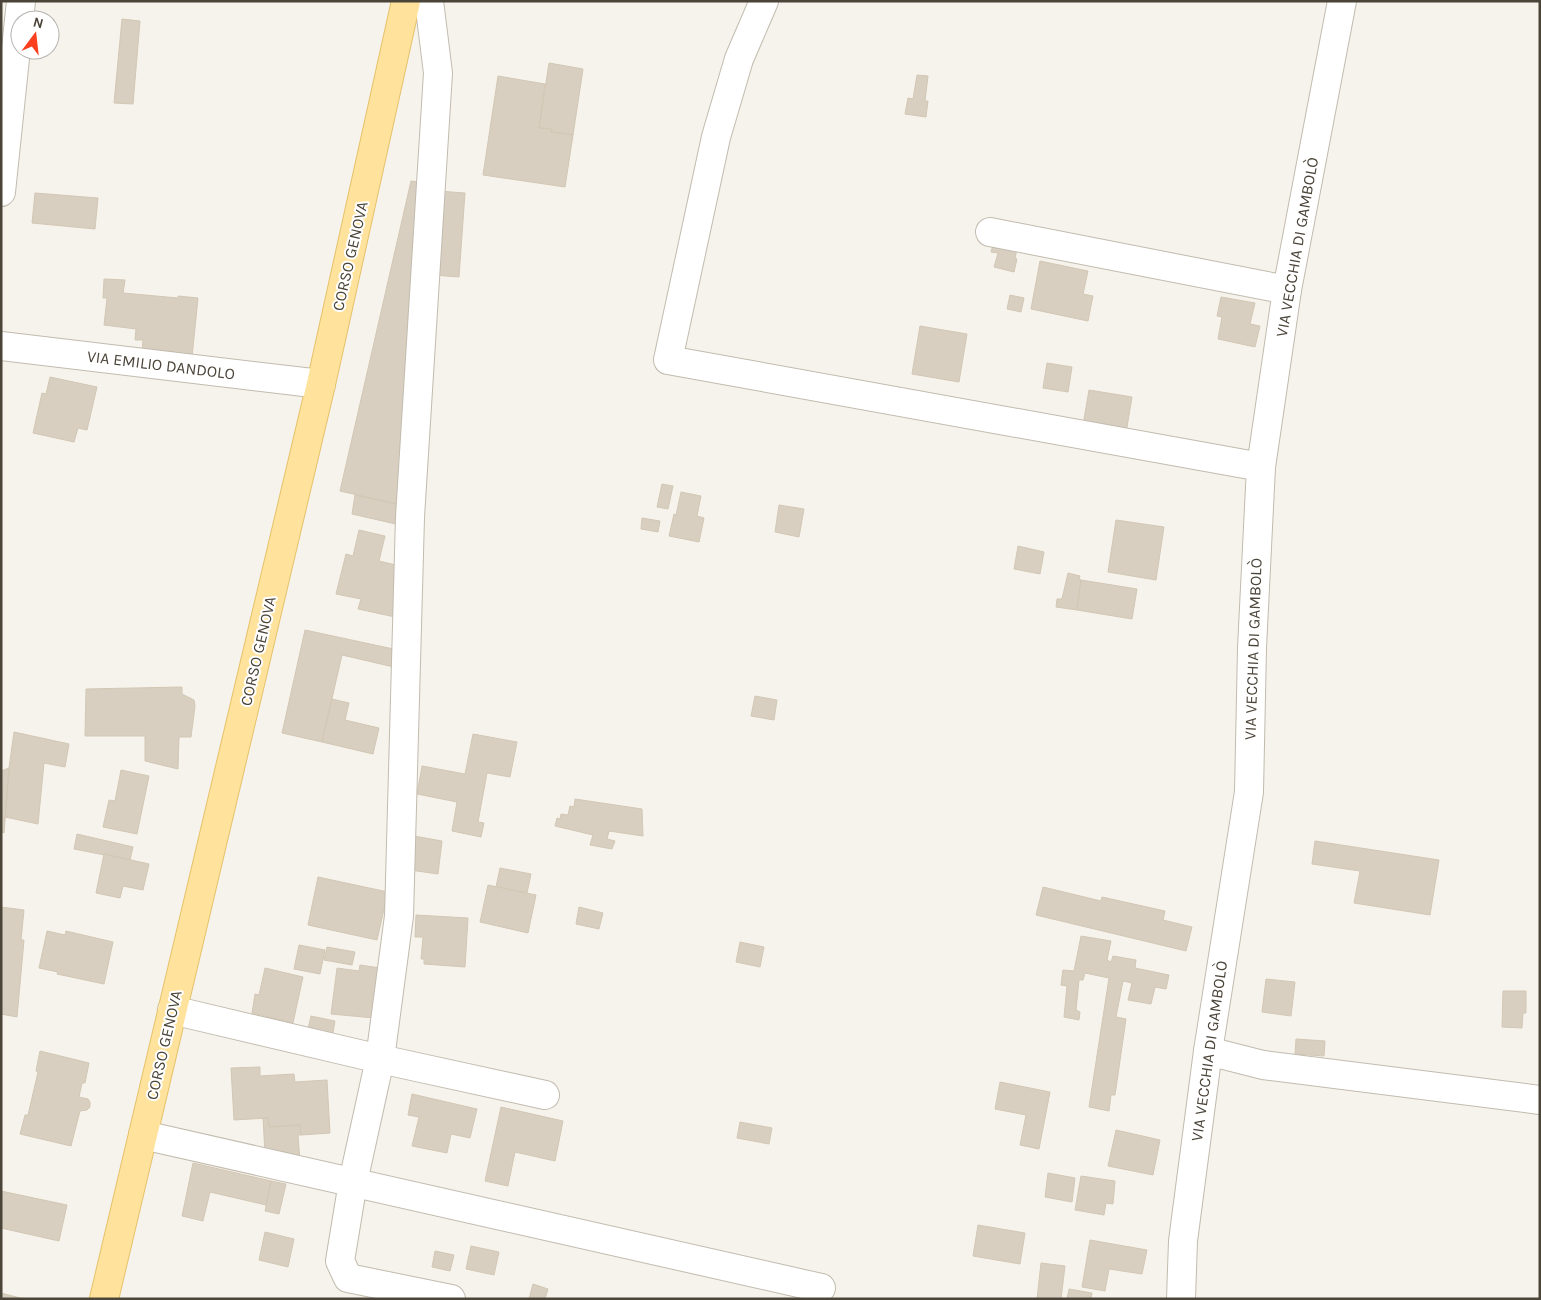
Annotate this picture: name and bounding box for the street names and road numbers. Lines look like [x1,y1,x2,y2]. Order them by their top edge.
street label: VIA VECCHIA DI GAMBOLÒ [1272,156,1322,338]
street label: CORSO GENOVA [328,199,372,313]
street label: VIA EMILIO DANDOLO [86,346,236,384]
street label: VIA VECCHIA DI GAMBOLÒ [1240,558,1266,740]
street label: CORSO GENOVA [236,594,280,708]
street label: VIA VECCHIA DI GAMBOLÒ [1187,959,1231,1143]
street label: CORSO GENOVA [142,988,186,1102]

